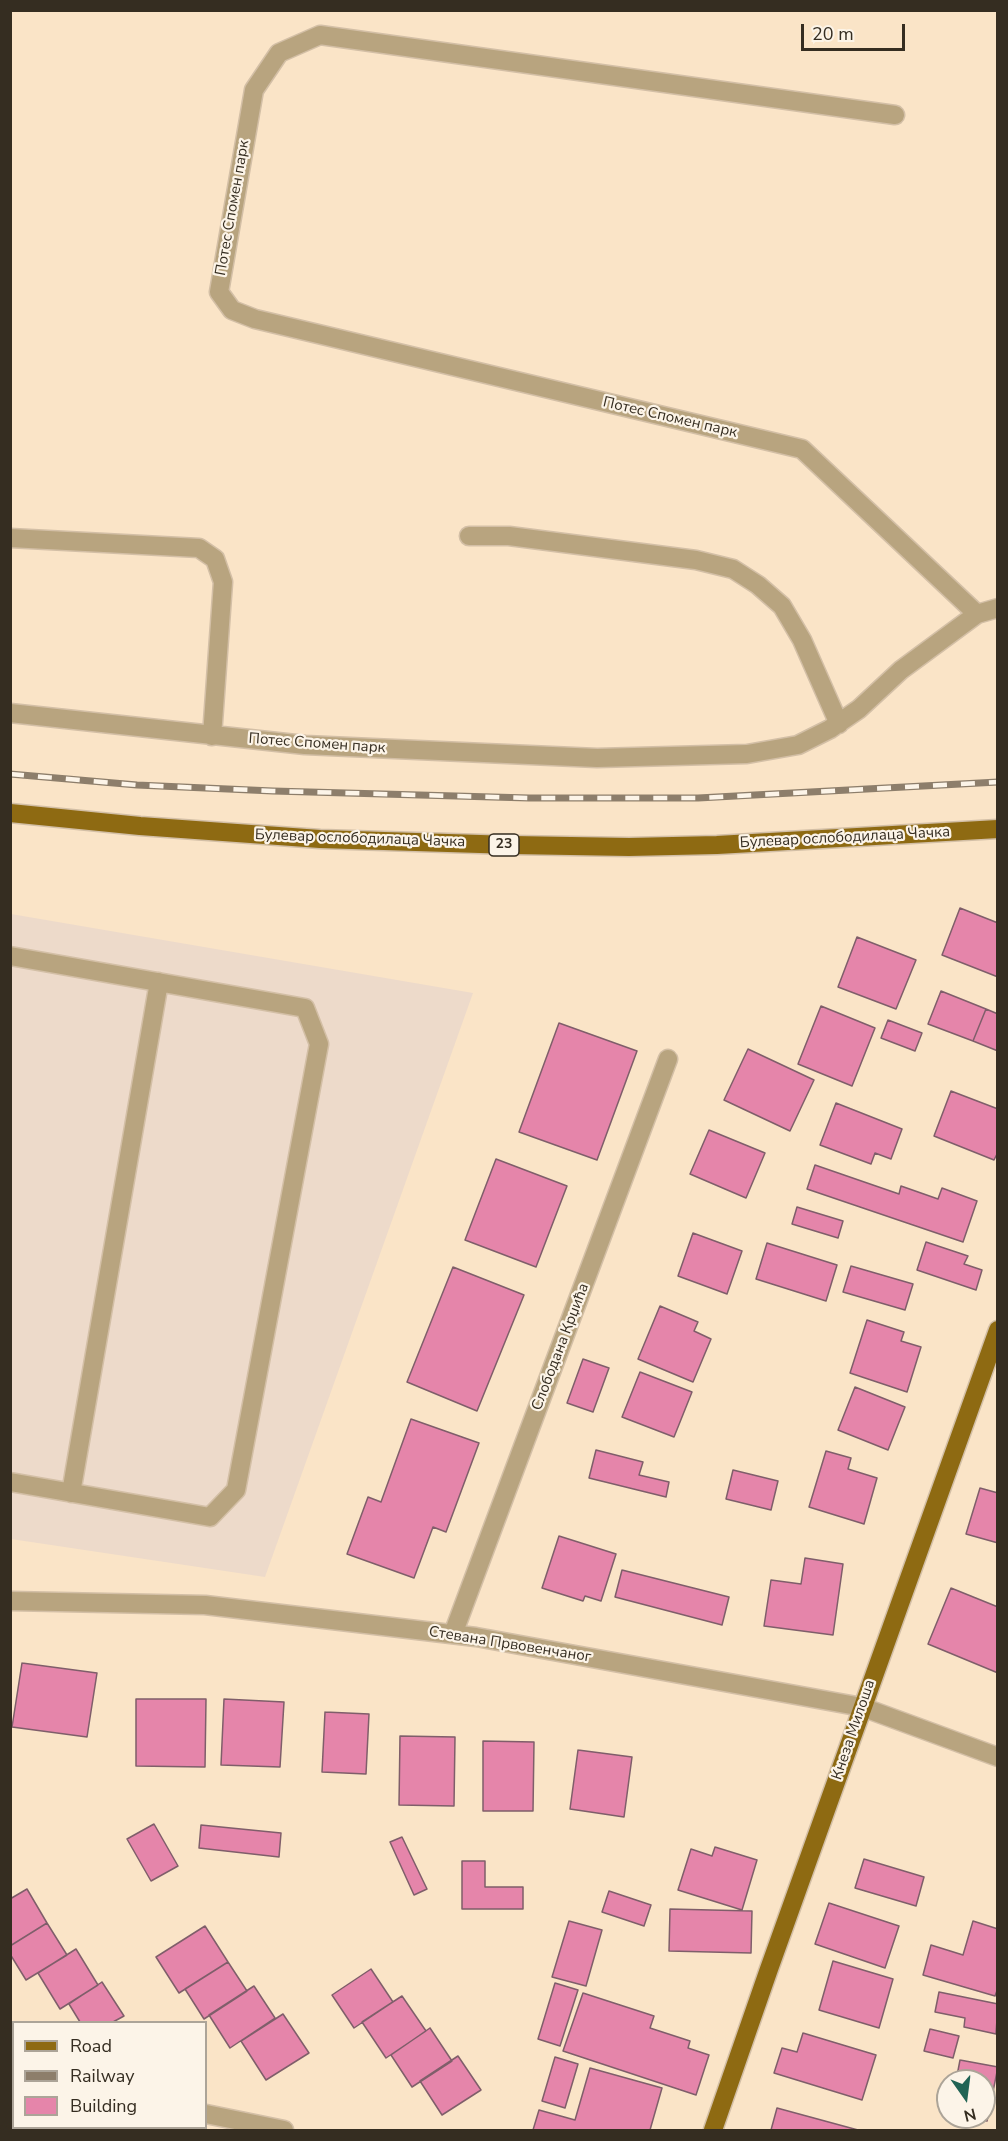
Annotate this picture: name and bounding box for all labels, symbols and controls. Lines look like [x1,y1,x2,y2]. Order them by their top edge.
scale bar [804,12,908,50]
text: 20 m [812,22,854,46]
street label: Потес Спомен парк [212,139,254,277]
street label: Потес Спомен парк [601,394,739,442]
street label: Потес Спомен парк [248,730,386,758]
street label: Булевар ослободилаца Чачка [739,824,951,852]
street label: Булевар ослободилаца Чачка [255,826,465,852]
road number: 23 [489,834,519,856]
street label: Слободана Крџића [528,1281,594,1413]
street label: Стевана Првовенчаног [428,1623,592,1667]
street label: Кнеза Милоша [828,1678,880,1782]
legend [12,2021,207,2129]
text: Road [70,2034,112,2058]
text: Railway [70,2064,135,2088]
north arrow [936,2069,996,2129]
text: Building [70,2094,137,2118]
text: N [961,2102,978,2127]

